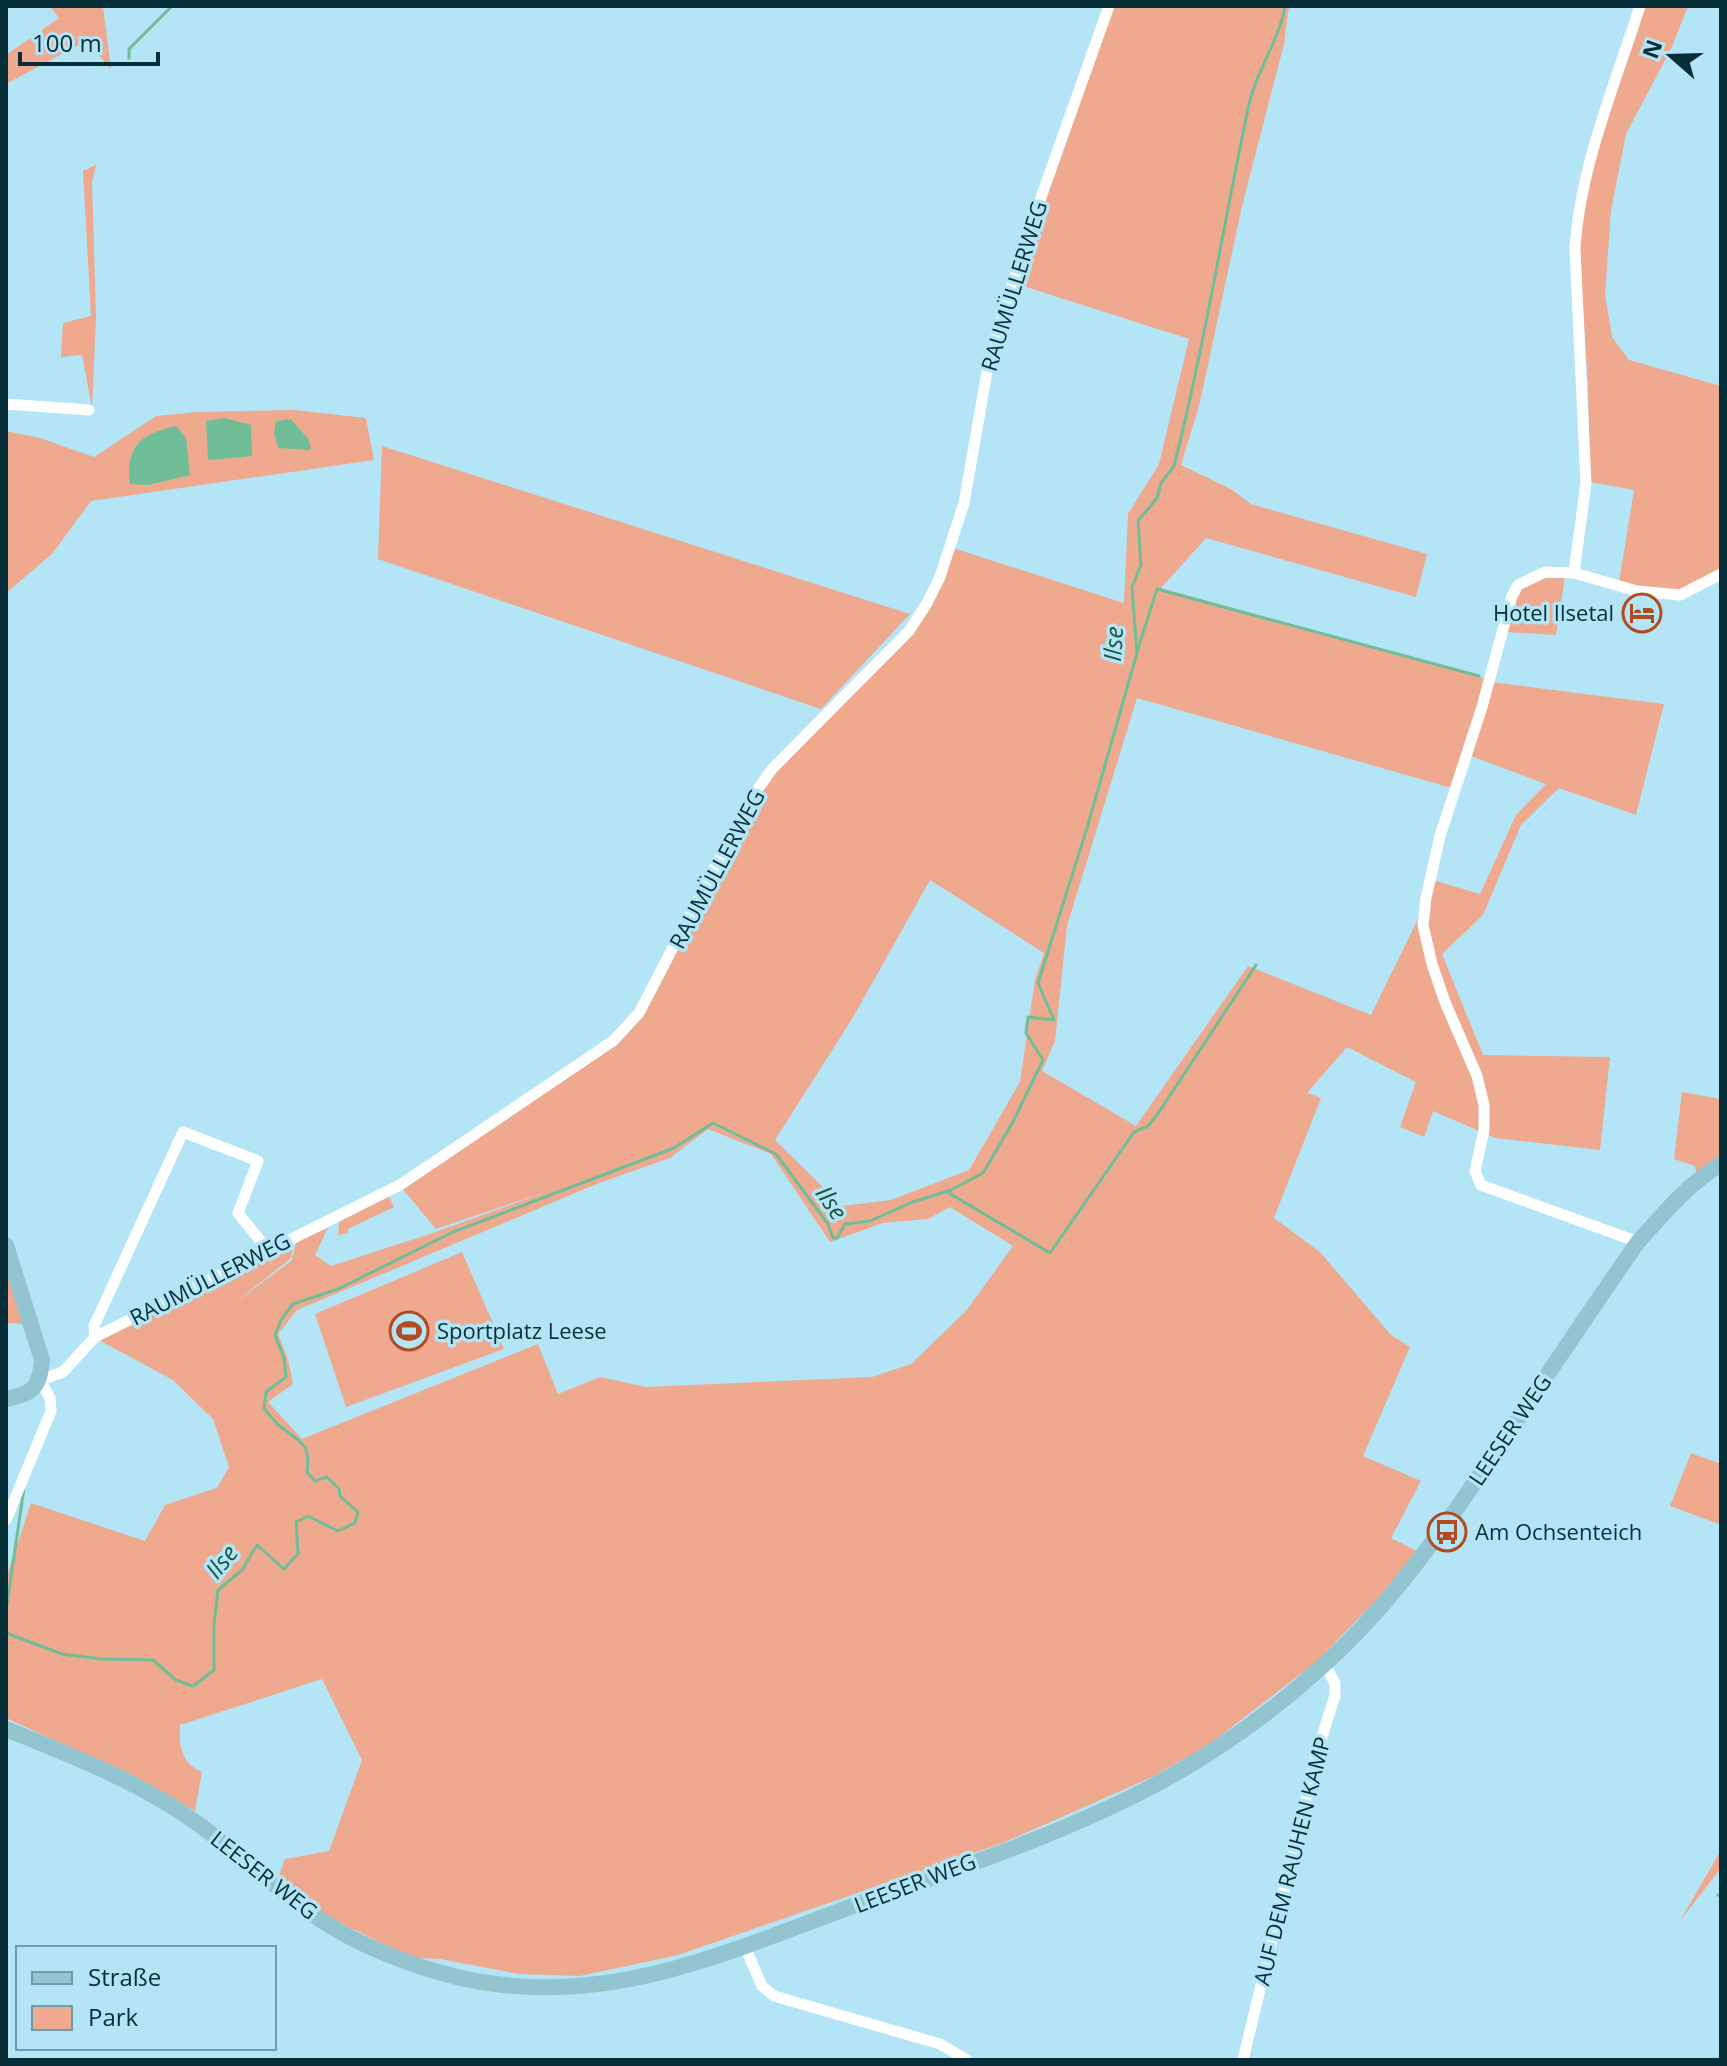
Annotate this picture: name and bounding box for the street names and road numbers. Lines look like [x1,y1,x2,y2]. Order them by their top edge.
street label: RAUMÜLLERWEG [973,197,1053,375]
street label: RAUMÜLLERWEG [661,783,771,954]
street label: RAUMÜLLERWEG [124,1225,295,1332]
street label: LEESER WEG [1461,1368,1557,1491]
street label: AUF DEM RAUHEN KAMP [1246,1733,1336,1988]
street label: LEESER WEG [205,1823,324,1925]
street label: LEESER WEG [849,1845,980,1919]

